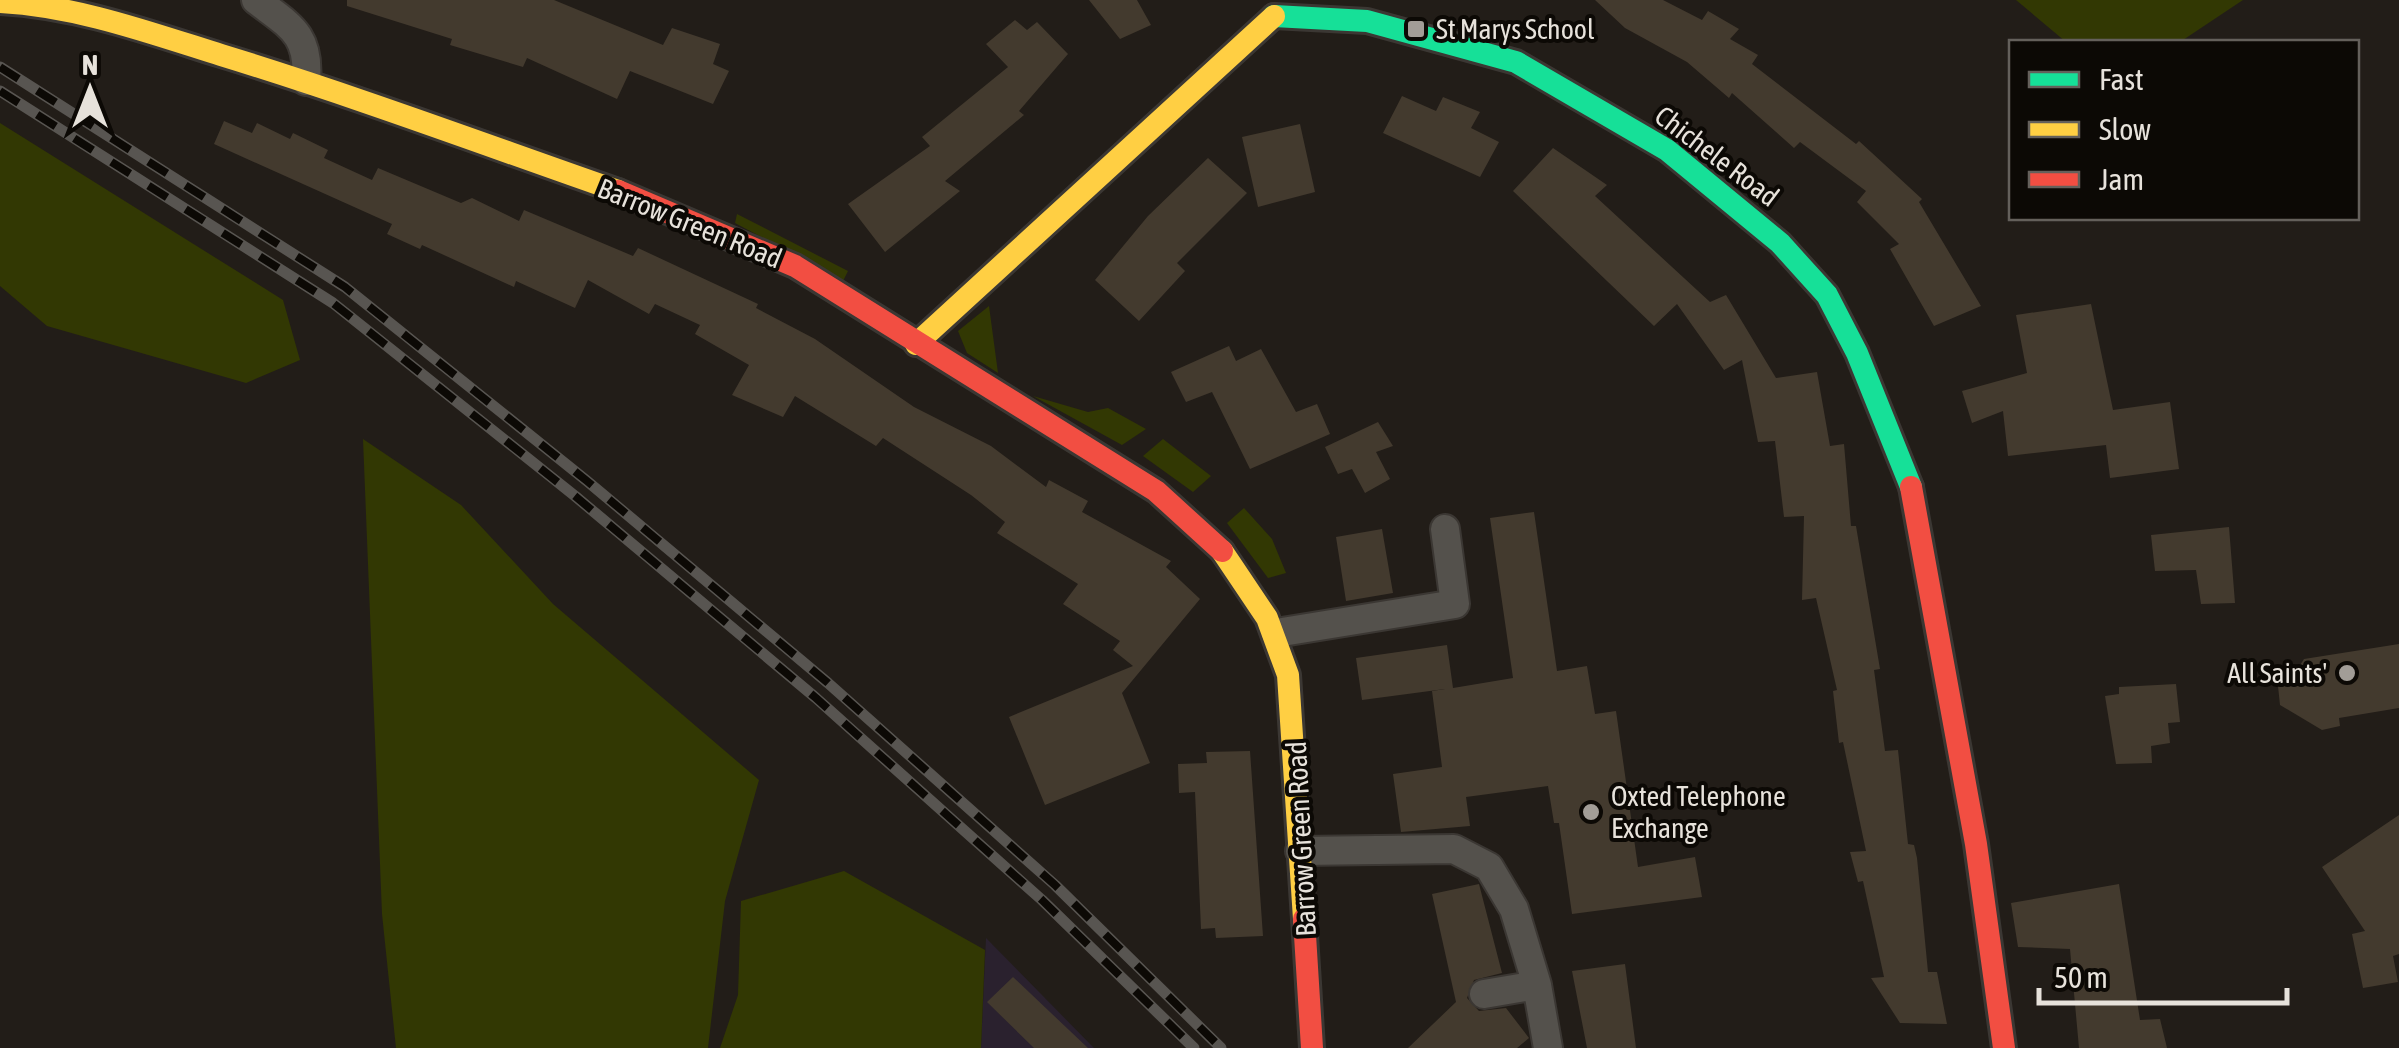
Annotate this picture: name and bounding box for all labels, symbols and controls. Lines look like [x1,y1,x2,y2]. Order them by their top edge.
place label: St Marys School [1436,13,1595,45]
marker: St Marys School [1405,18,1427,40]
north arrow [40,40,140,140]
legend [2009,40,2359,220]
text: N [82,49,98,81]
text: Fast [2099,62,2144,96]
street label: Chichele Road [1649,99,1785,213]
text: Slow [2099,112,2151,146]
text: Jam [2099,162,2144,196]
street label: Barrow Green Road [593,172,787,274]
place label: All Saints' [2227,657,2327,689]
marker: All Saints' [2336,662,2358,684]
street label: Barrow Green Road [1280,741,1322,937]
place label: Oxted Telephone Exchange [1611,780,1786,844]
marker: Oxted Telephone Exchange [1580,801,1602,823]
scale bar [2039,943,2286,1005]
text: 50 m [2054,960,2108,994]

